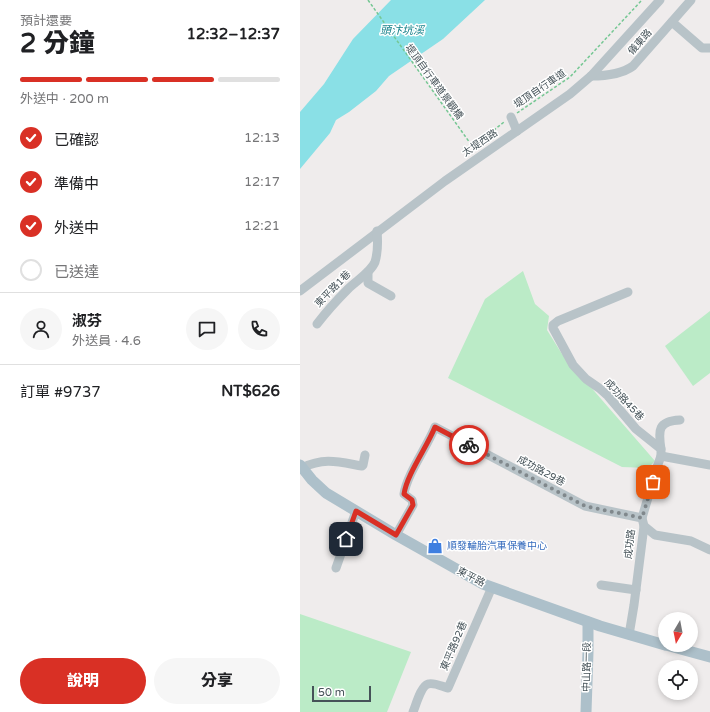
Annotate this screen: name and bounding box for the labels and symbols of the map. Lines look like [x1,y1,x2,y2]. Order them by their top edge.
water label: 頭汴坑溪 [380,24,426,37]
street label: 儀東路 [625,27,654,58]
street label: 堤頂自行車道景觀橋 [403,42,465,122]
street label: 堤頂自行車道 [512,67,568,111]
street label: 太堤西路 [460,127,500,159]
street label: 東平路1巷 [313,268,353,310]
street label: 成功路45巷 [602,377,646,423]
courier [449,425,489,465]
street label: 成功路29巷 [515,453,567,489]
pin [636,465,670,499]
pin [329,522,363,556]
street label: 成功路 [622,528,638,560]
shop icon: 順發輪胎汽車保養中心 [426,537,444,555]
place label: 順發輪胎汽車保養中心 [447,540,547,552]
street label: 東平路 [455,565,487,589]
north arrow [658,612,698,652]
street label: 東平路92巷 [438,619,470,673]
street label: 中山路一段 [581,642,593,692]
scale bar [312,684,371,703]

